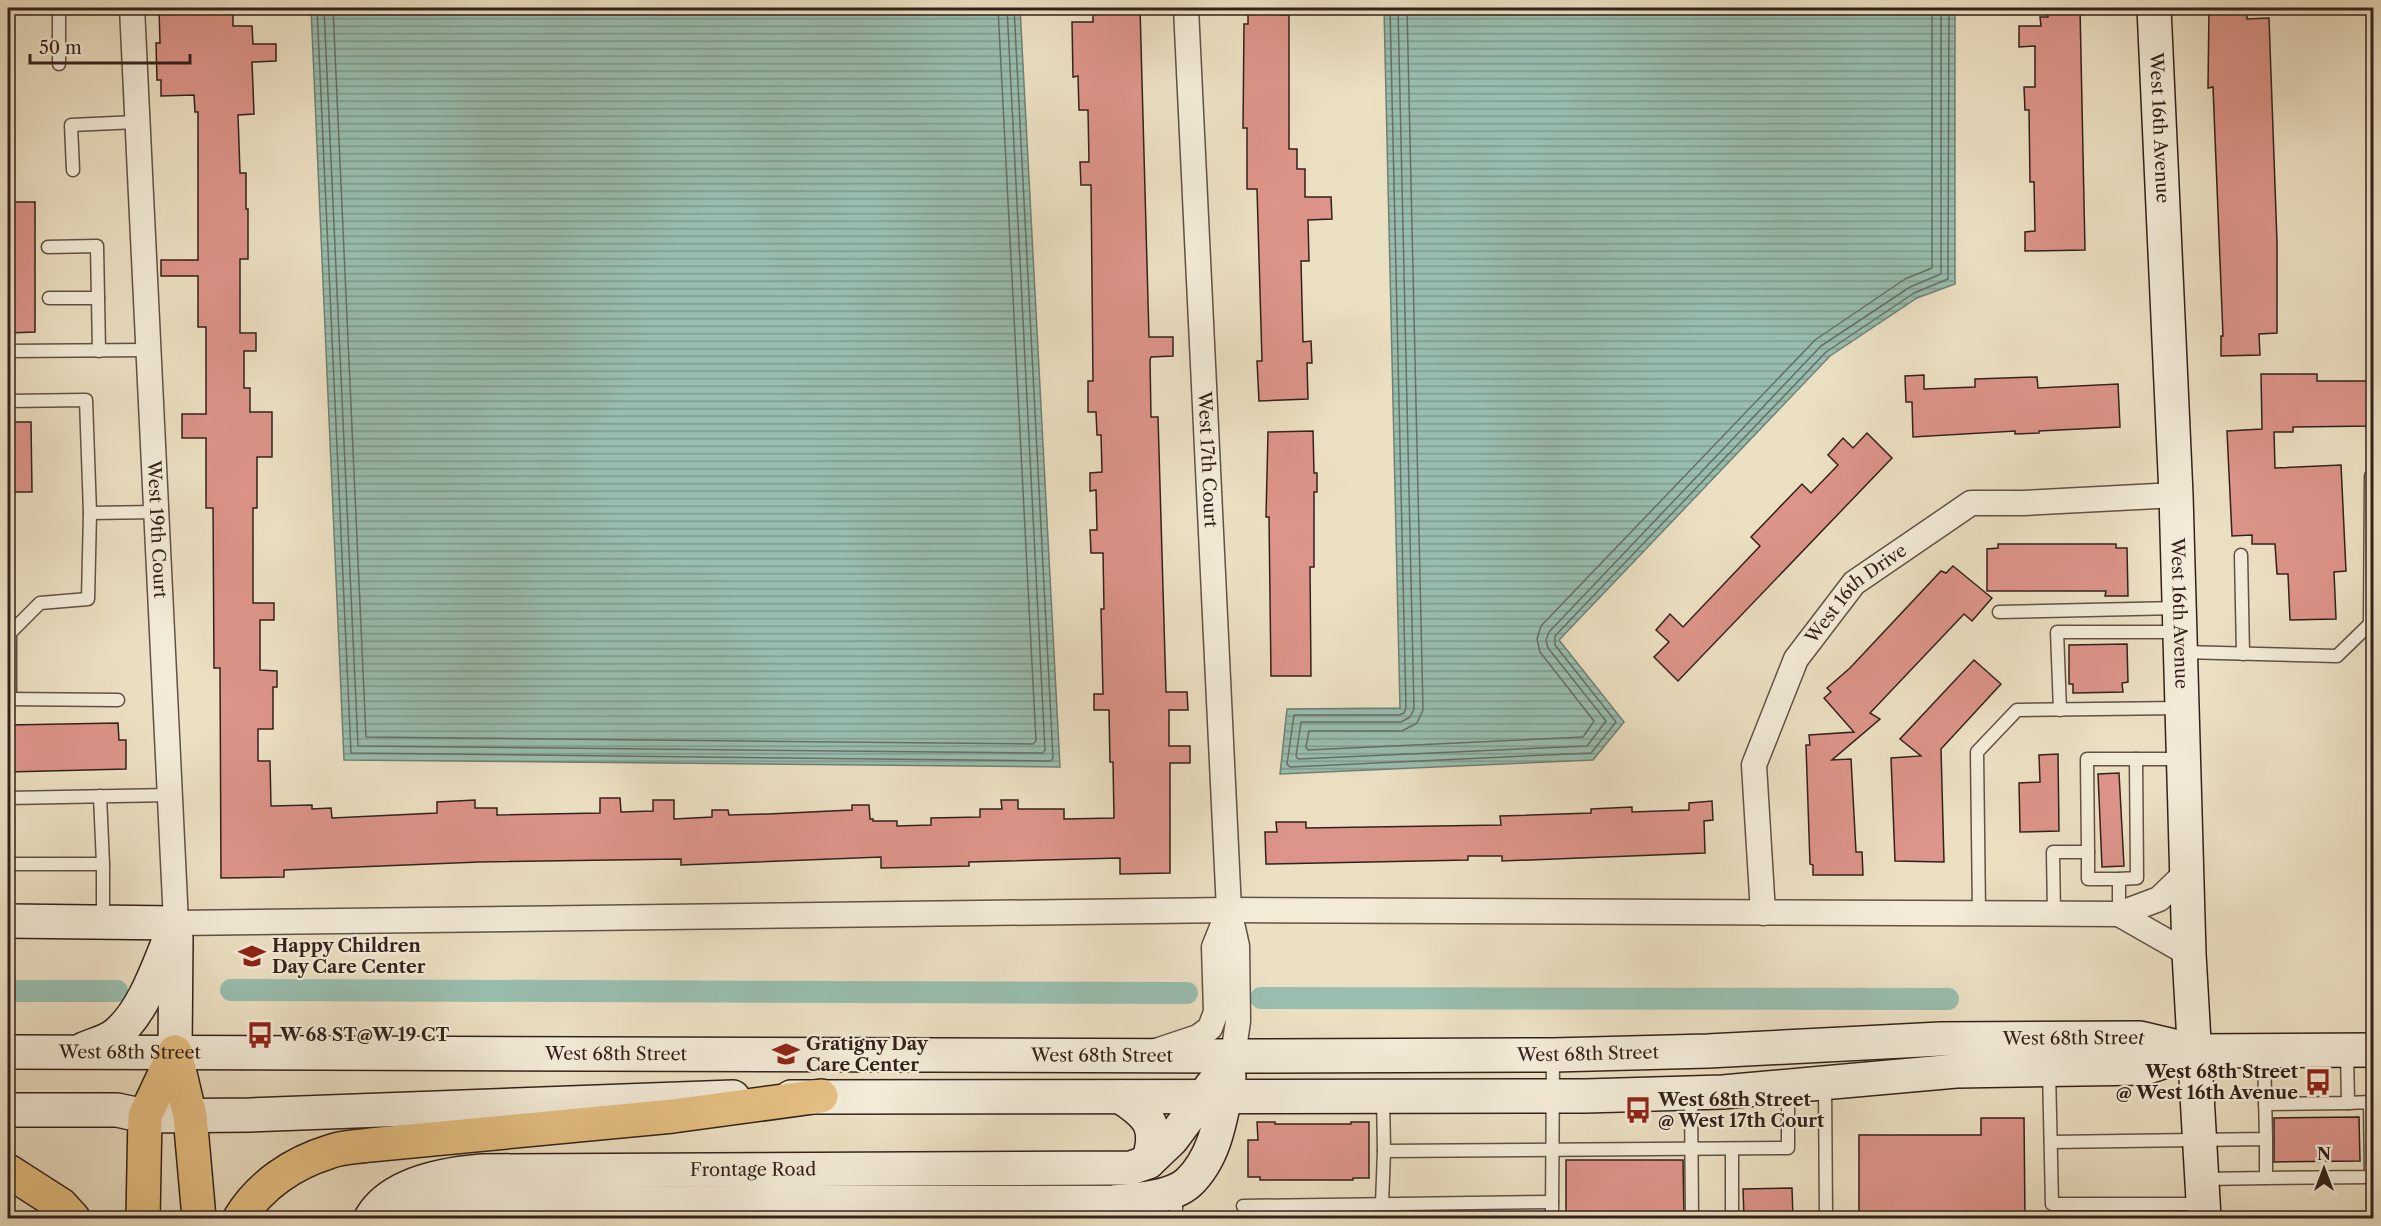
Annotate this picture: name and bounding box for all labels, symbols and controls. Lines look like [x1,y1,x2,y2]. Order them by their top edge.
scale bar [30,27,190,65]
text: 50 m [39,37,82,59]
street label: West 16th Avenue [2145,51,2174,204]
street label: West 17th Court [1193,390,1222,529]
street label: West 19th Court [143,459,171,599]
street label: West 16th Avenue [2166,537,2192,689]
street label: West 16th Drive [1800,539,1911,649]
place label: Happy Children Day Care Center [272,935,426,978]
school or university icon: Happy Children Day Care Center [237,941,267,971]
bus stop icon: W 68 ST@W 19 CT [245,1020,275,1050]
place label: W 68 ST@W 19 CT [279,1024,450,1046]
street label: West 68th Street [2002,1027,2148,1050]
place label: Gratigny Day Care Center [806,1033,929,1076]
school or university icon: Gratigny Day Care Center [771,1039,801,1069]
street label: West 68th Street [58,1041,202,1064]
street label: West 68th Street [1516,1041,1660,1066]
street label: West 68th Street [544,1043,688,1065]
street label: West 68th Street [1030,1044,1174,1067]
place label: West 68th Street @ West 16th Avenue [2116,1061,2299,1104]
bus stop icon: West 68th Street @ West 16th Avenue [2303,1067,2333,1097]
place label: West 68th Street @ West 17th Court [1657,1089,1825,1132]
bus stop icon: West 68th Street @ West 17th Court [1623,1095,1653,1125]
north arrow [2294,1139,2354,1199]
text: N [2317,1144,2331,1164]
street label: Frontage Road [690,1158,816,1181]

